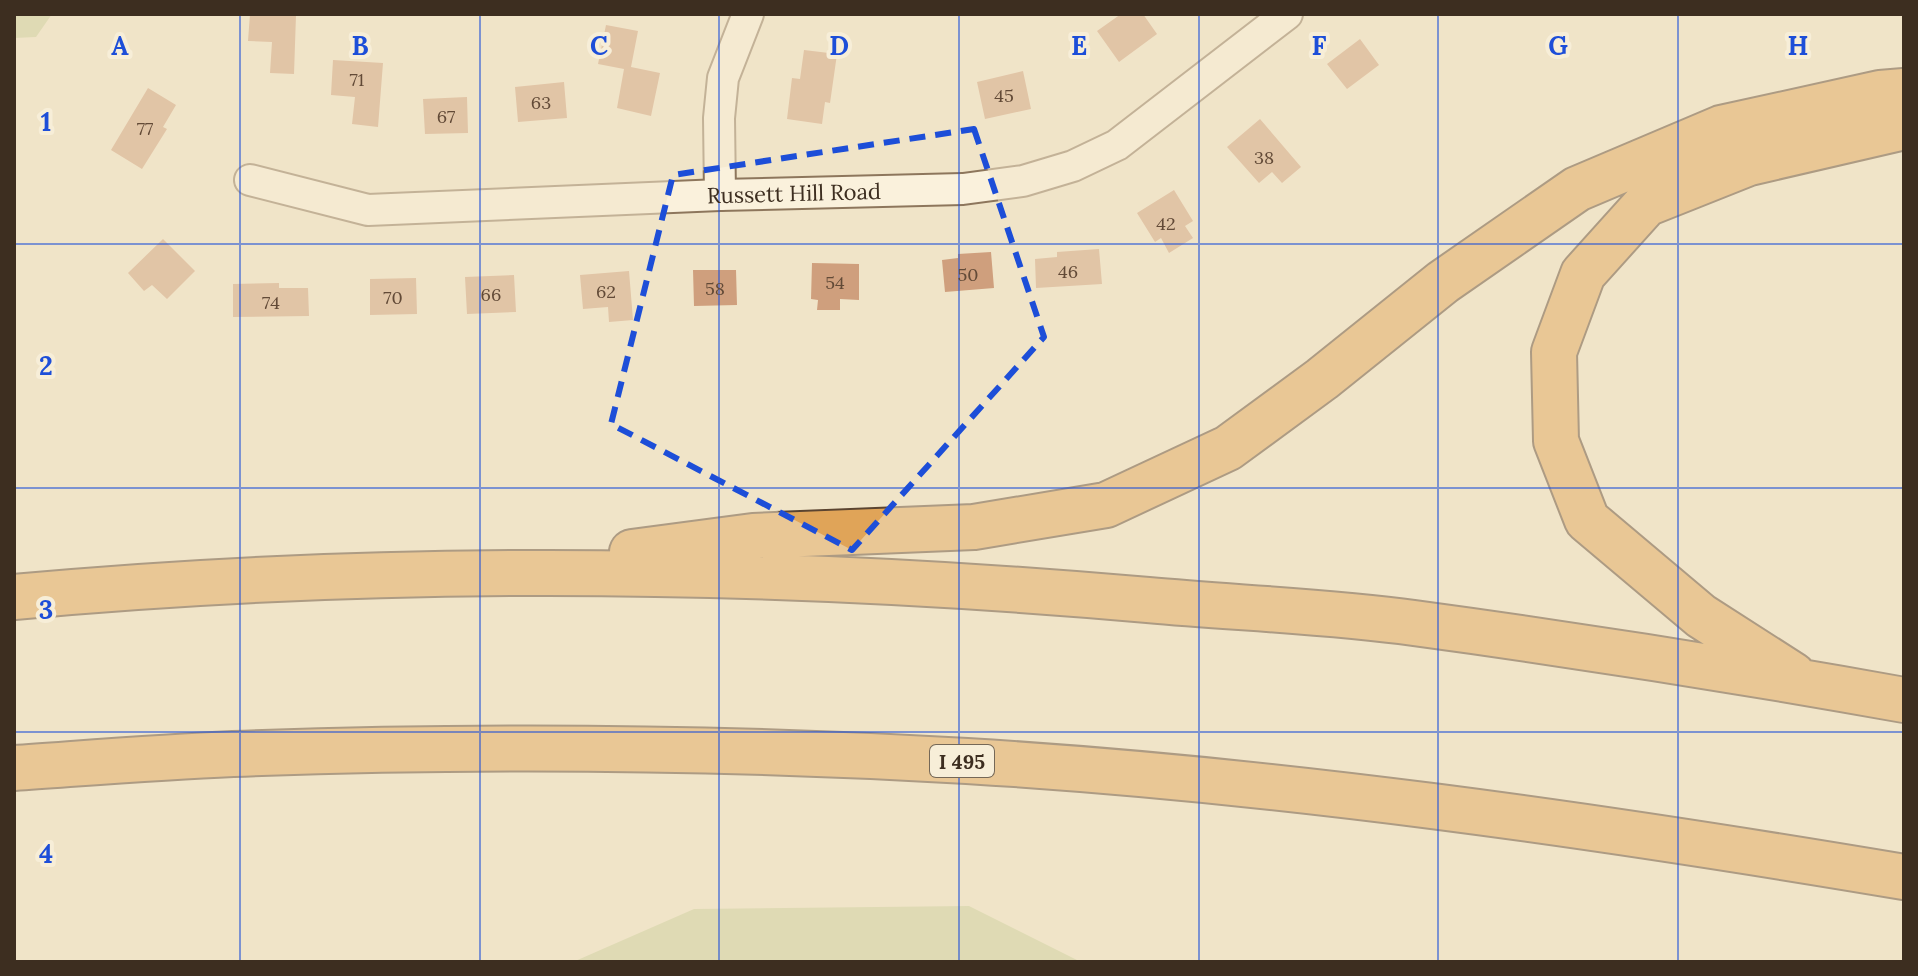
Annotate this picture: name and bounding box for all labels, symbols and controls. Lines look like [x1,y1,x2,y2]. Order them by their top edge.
text: A [111,29,129,62]
text: B [351,29,369,62]
text: C [590,29,608,62]
text: D [829,29,849,62]
text: E [1071,29,1087,62]
text: F [1312,29,1327,62]
text: G [1548,29,1568,62]
text: H [1788,29,1808,62]
house number: 71 [350,68,364,91]
house number: 45 [994,84,1014,107]
house number: 63 [531,91,551,114]
text: 1 [41,105,51,138]
house number: 67 [437,105,455,128]
house number: 77 [137,117,153,140]
house number: 38 [1254,146,1274,169]
street label: Russett Hill Road [706,177,881,210]
house number: 42 [1156,212,1176,235]
house number: 46 [1058,260,1078,283]
house number: 50 [958,263,979,286]
house number: 54 [825,271,845,294]
house number: 58 [705,277,725,300]
house number: 62 [596,280,616,303]
house number: 66 [481,283,501,306]
house number: 70 [383,286,403,309]
house number: 74 [262,291,280,314]
text: 2 [39,349,53,382]
text: 3 [39,593,53,626]
road number: I 495 [930,745,994,777]
text: 4 [39,837,53,870]

